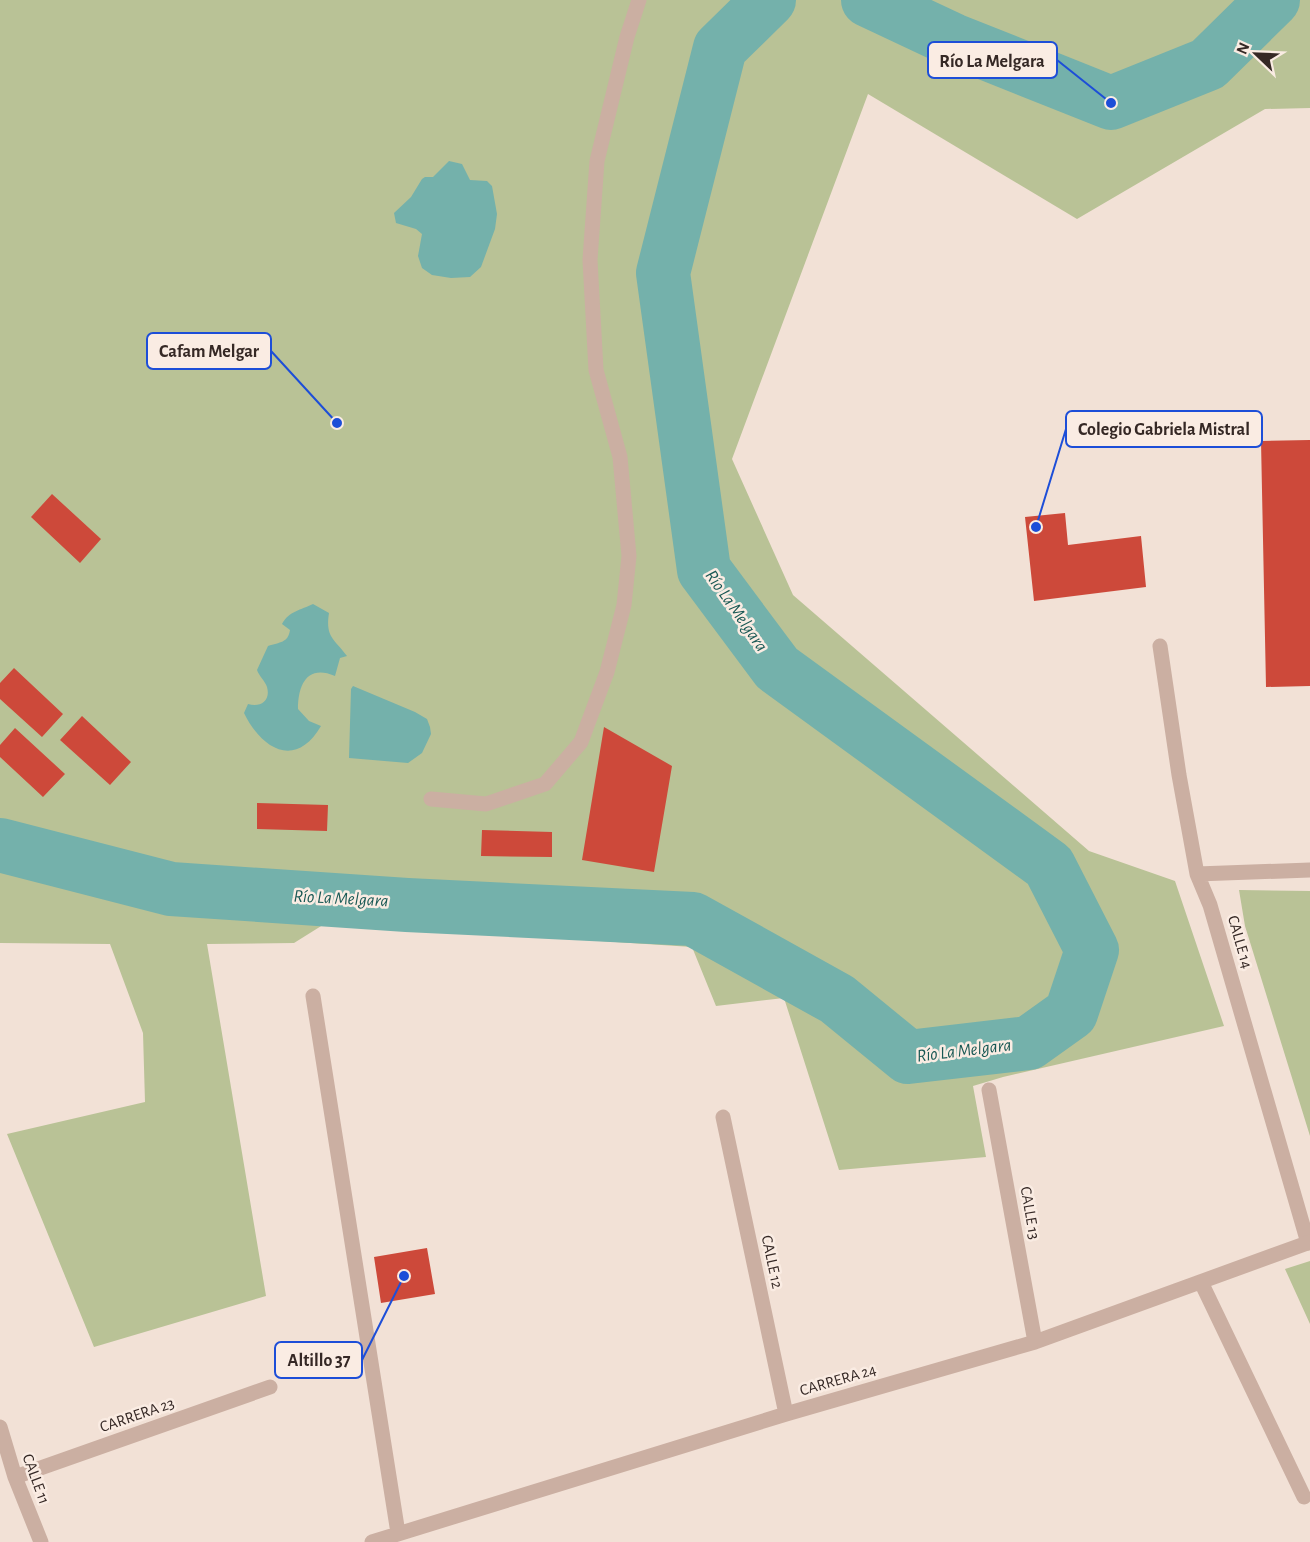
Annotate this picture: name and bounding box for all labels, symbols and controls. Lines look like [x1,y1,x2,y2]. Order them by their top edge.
north arrow [1226,24,1286,84]
text: N [1234,40,1253,57]
callout: Río La Melgara [928,42,1057,78]
text: Río La Melgara [939,53,1045,71]
callout: Cafam Melgar [147,333,271,369]
text: Cafam Melgar [159,343,260,361]
callout: Colegio Gabriela Mistral [1066,411,1262,447]
text: Colegio Gabriela Mistral [1078,421,1250,439]
water label: Río La Melgara [701,567,771,655]
water label: Río La Melgara [293,888,389,910]
street label: CALLE 14 [1225,914,1255,971]
water label: Río La Melgara [916,1036,1012,1066]
street label: CALLE 13 [1017,1185,1043,1241]
street label: CALLE 12 [759,1234,785,1290]
callout: Altillo 37 [275,1342,362,1378]
text: Altillo 37 [287,1352,351,1370]
street label: CARRERA 24 [798,1361,878,1399]
street label: CARRERA 23 [98,1395,176,1435]
street label: CALLE 11 [20,1452,52,1506]

